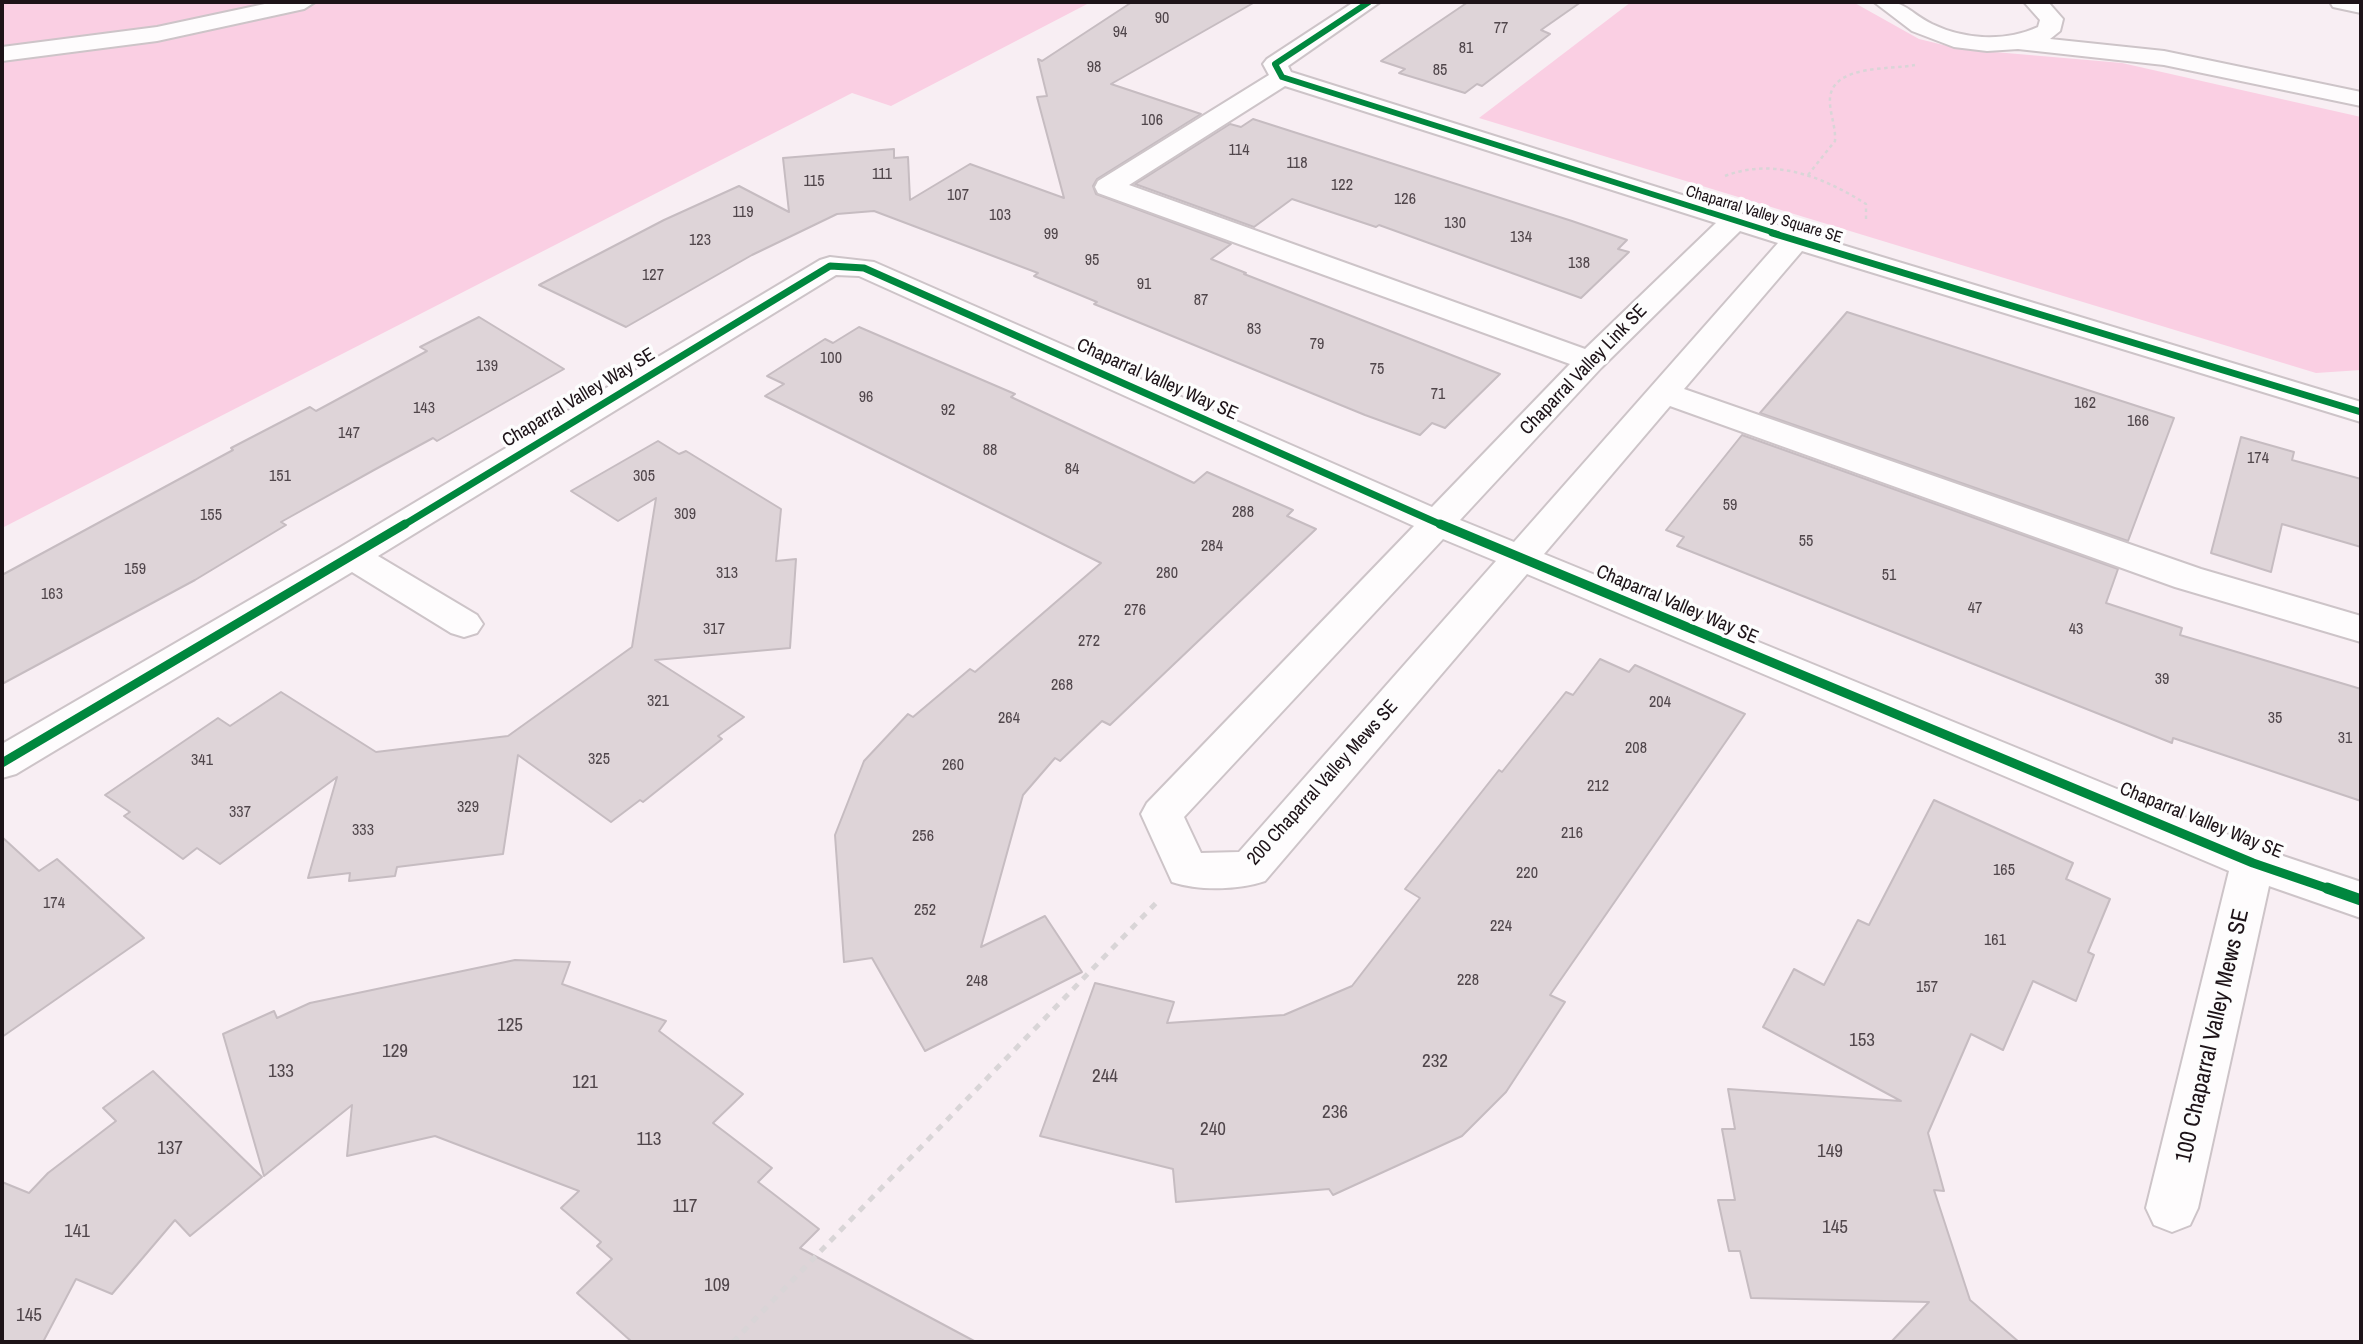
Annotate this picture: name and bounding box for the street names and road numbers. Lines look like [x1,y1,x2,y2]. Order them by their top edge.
street label: Chaparral Valley Square SE [1683,182,1845,248]
street label: Chaparral Valley Link SE [1516,300,1652,440]
street label: Chaparral Valley Way SE [1073,334,1241,426]
street label: Chaparral Valley Way SE [499,343,659,453]
street label: Chaparral Valley Way SE [1592,561,1762,649]
street label: 200 Chaparral Valley Mews SE [1243,696,1403,870]
street label: Chaparral Valley Way SE [2116,778,2286,864]
street label: 100 Chaparral Valley Mews SE [2170,906,2256,1166]

